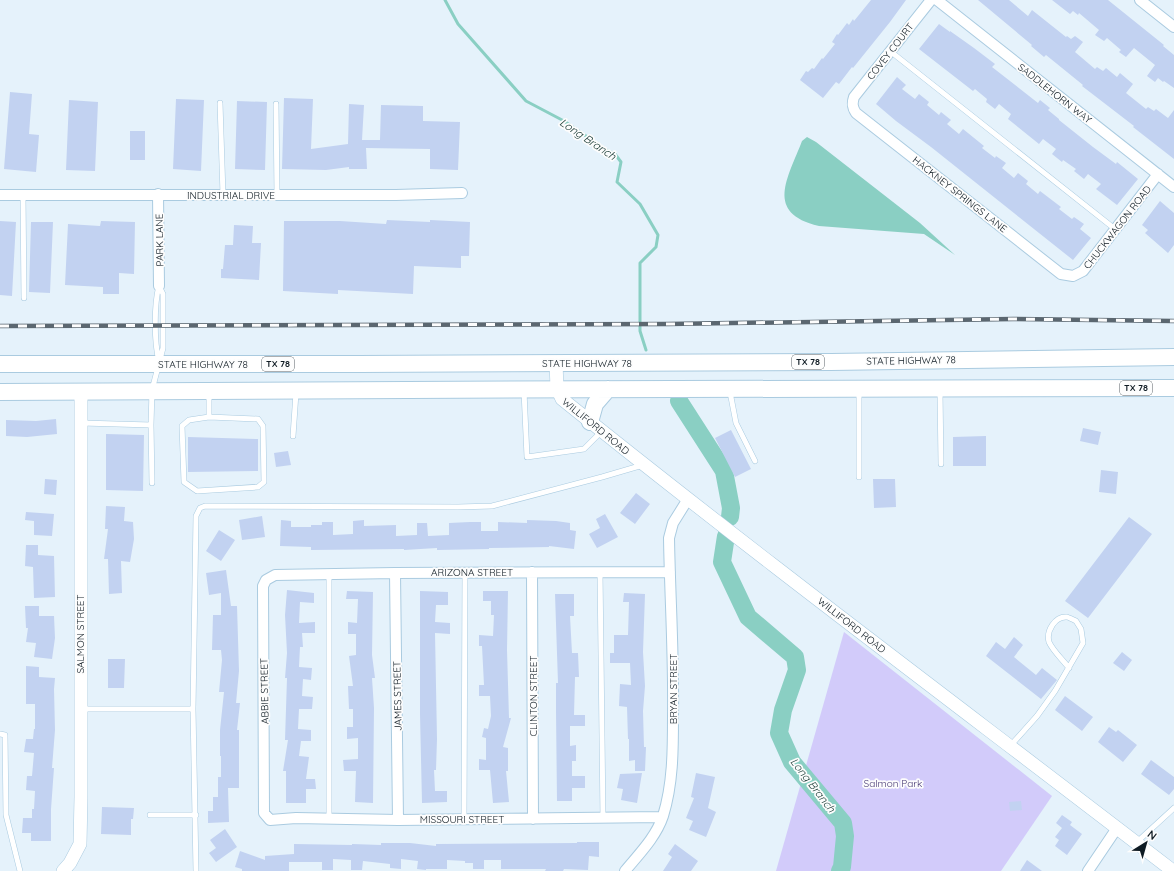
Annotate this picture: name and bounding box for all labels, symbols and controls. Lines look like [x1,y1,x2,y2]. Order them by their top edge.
street label: COVEY COURT [864,20,917,82]
street label: SADDLEHORN WAY [1015,61,1095,127]
water label: Long Branch [557,115,619,163]
street label: HACKNEY SPRINGS LANE [910,153,1010,236]
street label: CHUCKWAGON ROAD [1081,183,1154,272]
street label: INDUSTRIAL DRIVE [187,189,275,202]
street label: PARK LANE [153,213,166,267]
street label: STATE HIGHWAY 78 [866,353,956,368]
road number: TX 78 [792,355,824,369]
road number: TX 78 [262,357,294,371]
street label: STATE HIGHWAY 78 [542,357,632,370]
street label: STATE HIGHWAY 78 [158,358,248,371]
road number: TX 78 [1120,381,1152,395]
street label: WILLIFORD ROAD [559,395,632,458]
street label: ARIZONA STREET [431,566,513,579]
street label: SALMON STREET [74,594,87,674]
street label: WILLIFORD ROAD [815,595,888,656]
street label: BRYAN STREET [667,654,680,724]
street label: CLINTON STREET [527,656,540,736]
street label: ABBIE STREET [257,658,272,724]
street label: JAMES STREET [390,661,405,731]
water label: Long Branch [787,755,839,815]
park label: Salmon Park [864,777,922,790]
street label: MISSOURI STREET [420,813,504,826]
north arrow [1126,823,1166,863]
text: N [1145,827,1159,843]

